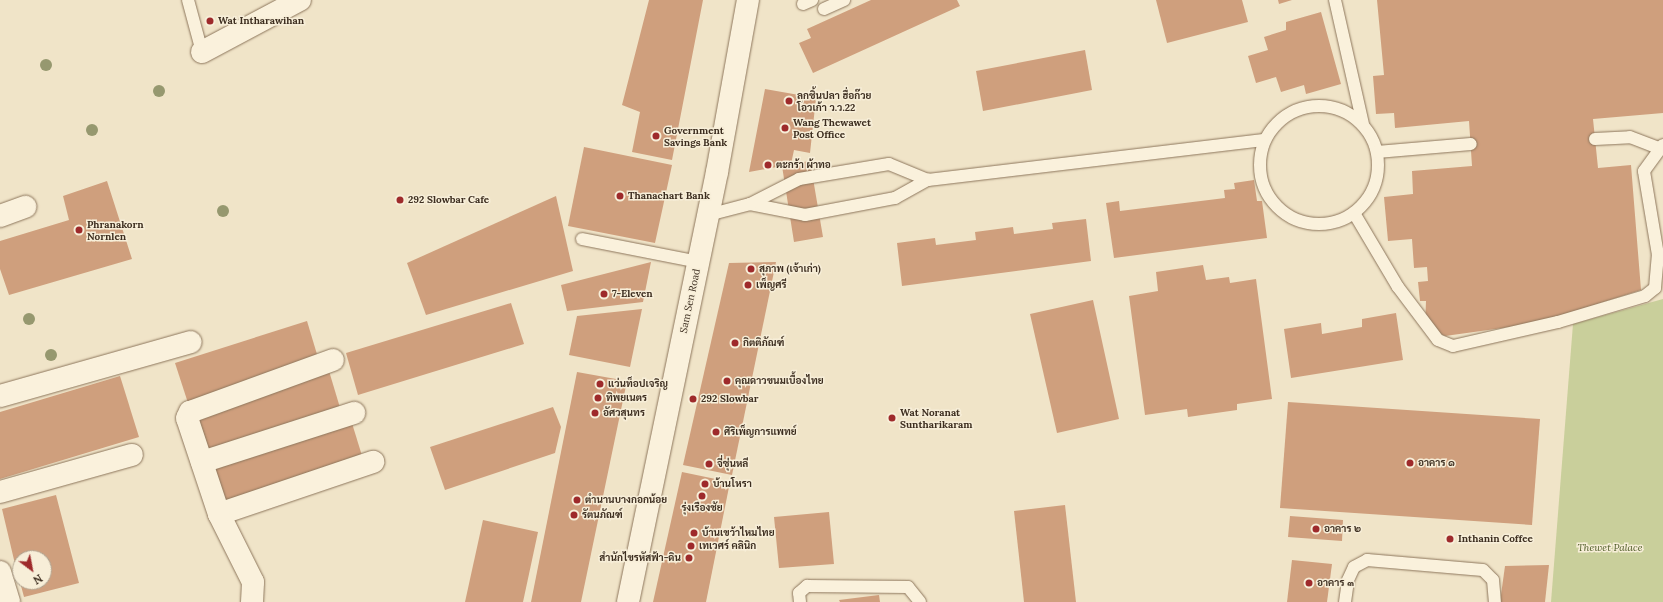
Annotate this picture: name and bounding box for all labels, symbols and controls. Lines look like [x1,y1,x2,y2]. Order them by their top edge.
place label: Wat Intharawihan [218,15,304,27]
marker: Wat Intharawihan [205,16,215,26]
place label: ลูกชิ้นปลา ฮื่อก๊วย โอวเก้า ว.ว.22 [797,89,871,112]
marker: ลูกชิ้นปลา ฮื่อก๊วย โอวเก้า ว.ว.22 [784,96,794,106]
place label: Wang Thewawet Post Office [793,116,871,140]
marker: Wang Thewawet Post Office [780,123,790,133]
place label: Government Savings Bank [664,124,727,148]
marker: Government Savings Bank [651,131,661,141]
place label: ตะกร้า ผ้าทอ [776,159,831,171]
marker: ตะกร้า ผ้าทอ [763,160,773,170]
place label: Thanachart Bank [628,190,710,202]
marker: Thanachart Bank [615,191,625,201]
place label: 292 Slowbar Cafe [408,194,489,206]
marker: 292 Slowbar Cafe [395,195,405,205]
place label: Phranakorn Nornlen [87,218,144,242]
marker: Phranakorn Nornlen [74,225,84,235]
place label: สุภาพ (เจ้าเก่า) [759,263,821,275]
marker: สุภาพ (เจ้าเก่า) [746,264,756,274]
street label: Sam Sen Road [677,268,703,334]
place label: เพ็ญศรี [756,279,786,291]
marker: เพ็ญศรี [743,280,753,290]
place label: 7-Eleven [612,288,653,300]
marker: 7-Eleven [599,289,609,299]
place label: กิตติภัณฑ์ [743,337,784,349]
marker: กิตติภัณฑ์ [730,338,740,348]
place label: คุณดาวขนมเบื้องไทย [735,375,824,387]
marker: คุณดาวขนมเบื้องไทย [722,376,732,386]
place label: แว่นท็อปเจริญ [608,378,668,390]
marker: แว่นท็อปเจริญ [595,379,605,389]
place label: ทิพยเนตร [606,392,647,404]
marker: ทิพยเนตร [593,393,603,403]
place label: 292 Slowbar [701,393,758,405]
marker: 292 Slowbar [688,394,698,404]
place label: Wat Noranat Suntharikaram [900,406,972,430]
place label: อัศวสุนทร [603,407,645,419]
marker: อัศวสุนทร [590,408,600,418]
marker: Wat Noranat Suntharikaram [887,413,897,423]
place label: ศิริเพ็ญการแพทย์ [724,426,797,438]
marker: ศิริเพ็ญการแพทย์ [711,427,721,437]
place label: อาคาร ๑ [1418,457,1455,469]
place label: จี่ซุ่นหลี [717,458,748,470]
marker: อาคาร ๑ [1405,458,1415,468]
marker: จี่ซุ่นหลี [704,459,714,469]
place label: บ้านโหรา [713,478,752,490]
marker: บ้านโหรา [700,479,710,489]
marker: รุ่งเรืองชัย [697,491,707,501]
place label: ตำนานบางกอกน้อย [585,494,667,506]
marker: ตำนานบางกอกน้อย [572,495,582,505]
place label: รุ่งเรืองชัย [681,502,723,514]
place label: รัตนภัณฑ์ [582,509,623,521]
marker: รัตนภัณฑ์ [569,510,579,520]
place label: อาคาร ๒ [1324,523,1361,535]
marker: อาคาร ๒ [1311,524,1321,534]
place label: บ้านเขว้าไหมไทย [702,527,775,539]
marker: บ้านเขว้าไหมไทย [689,528,699,538]
place label: Inthanin Coffee [1458,533,1533,545]
marker: Inthanin Coffee [1445,534,1455,544]
place label: เทเวศร์ คลินิก [699,540,756,552]
marker: เทเวศร์ คลินิก [686,541,696,551]
park label: Thewet Palace [1578,542,1642,554]
north arrow [12,550,52,590]
place label: สำนักไขรหัสฟ้า-ดิน [599,552,681,564]
marker: สำนักไขรหัสฟ้า-ดิน [684,553,694,563]
text: N [31,571,45,588]
place label: อาคาร ๓ [1317,577,1354,589]
marker: อาคาร ๓ [1304,578,1314,588]

